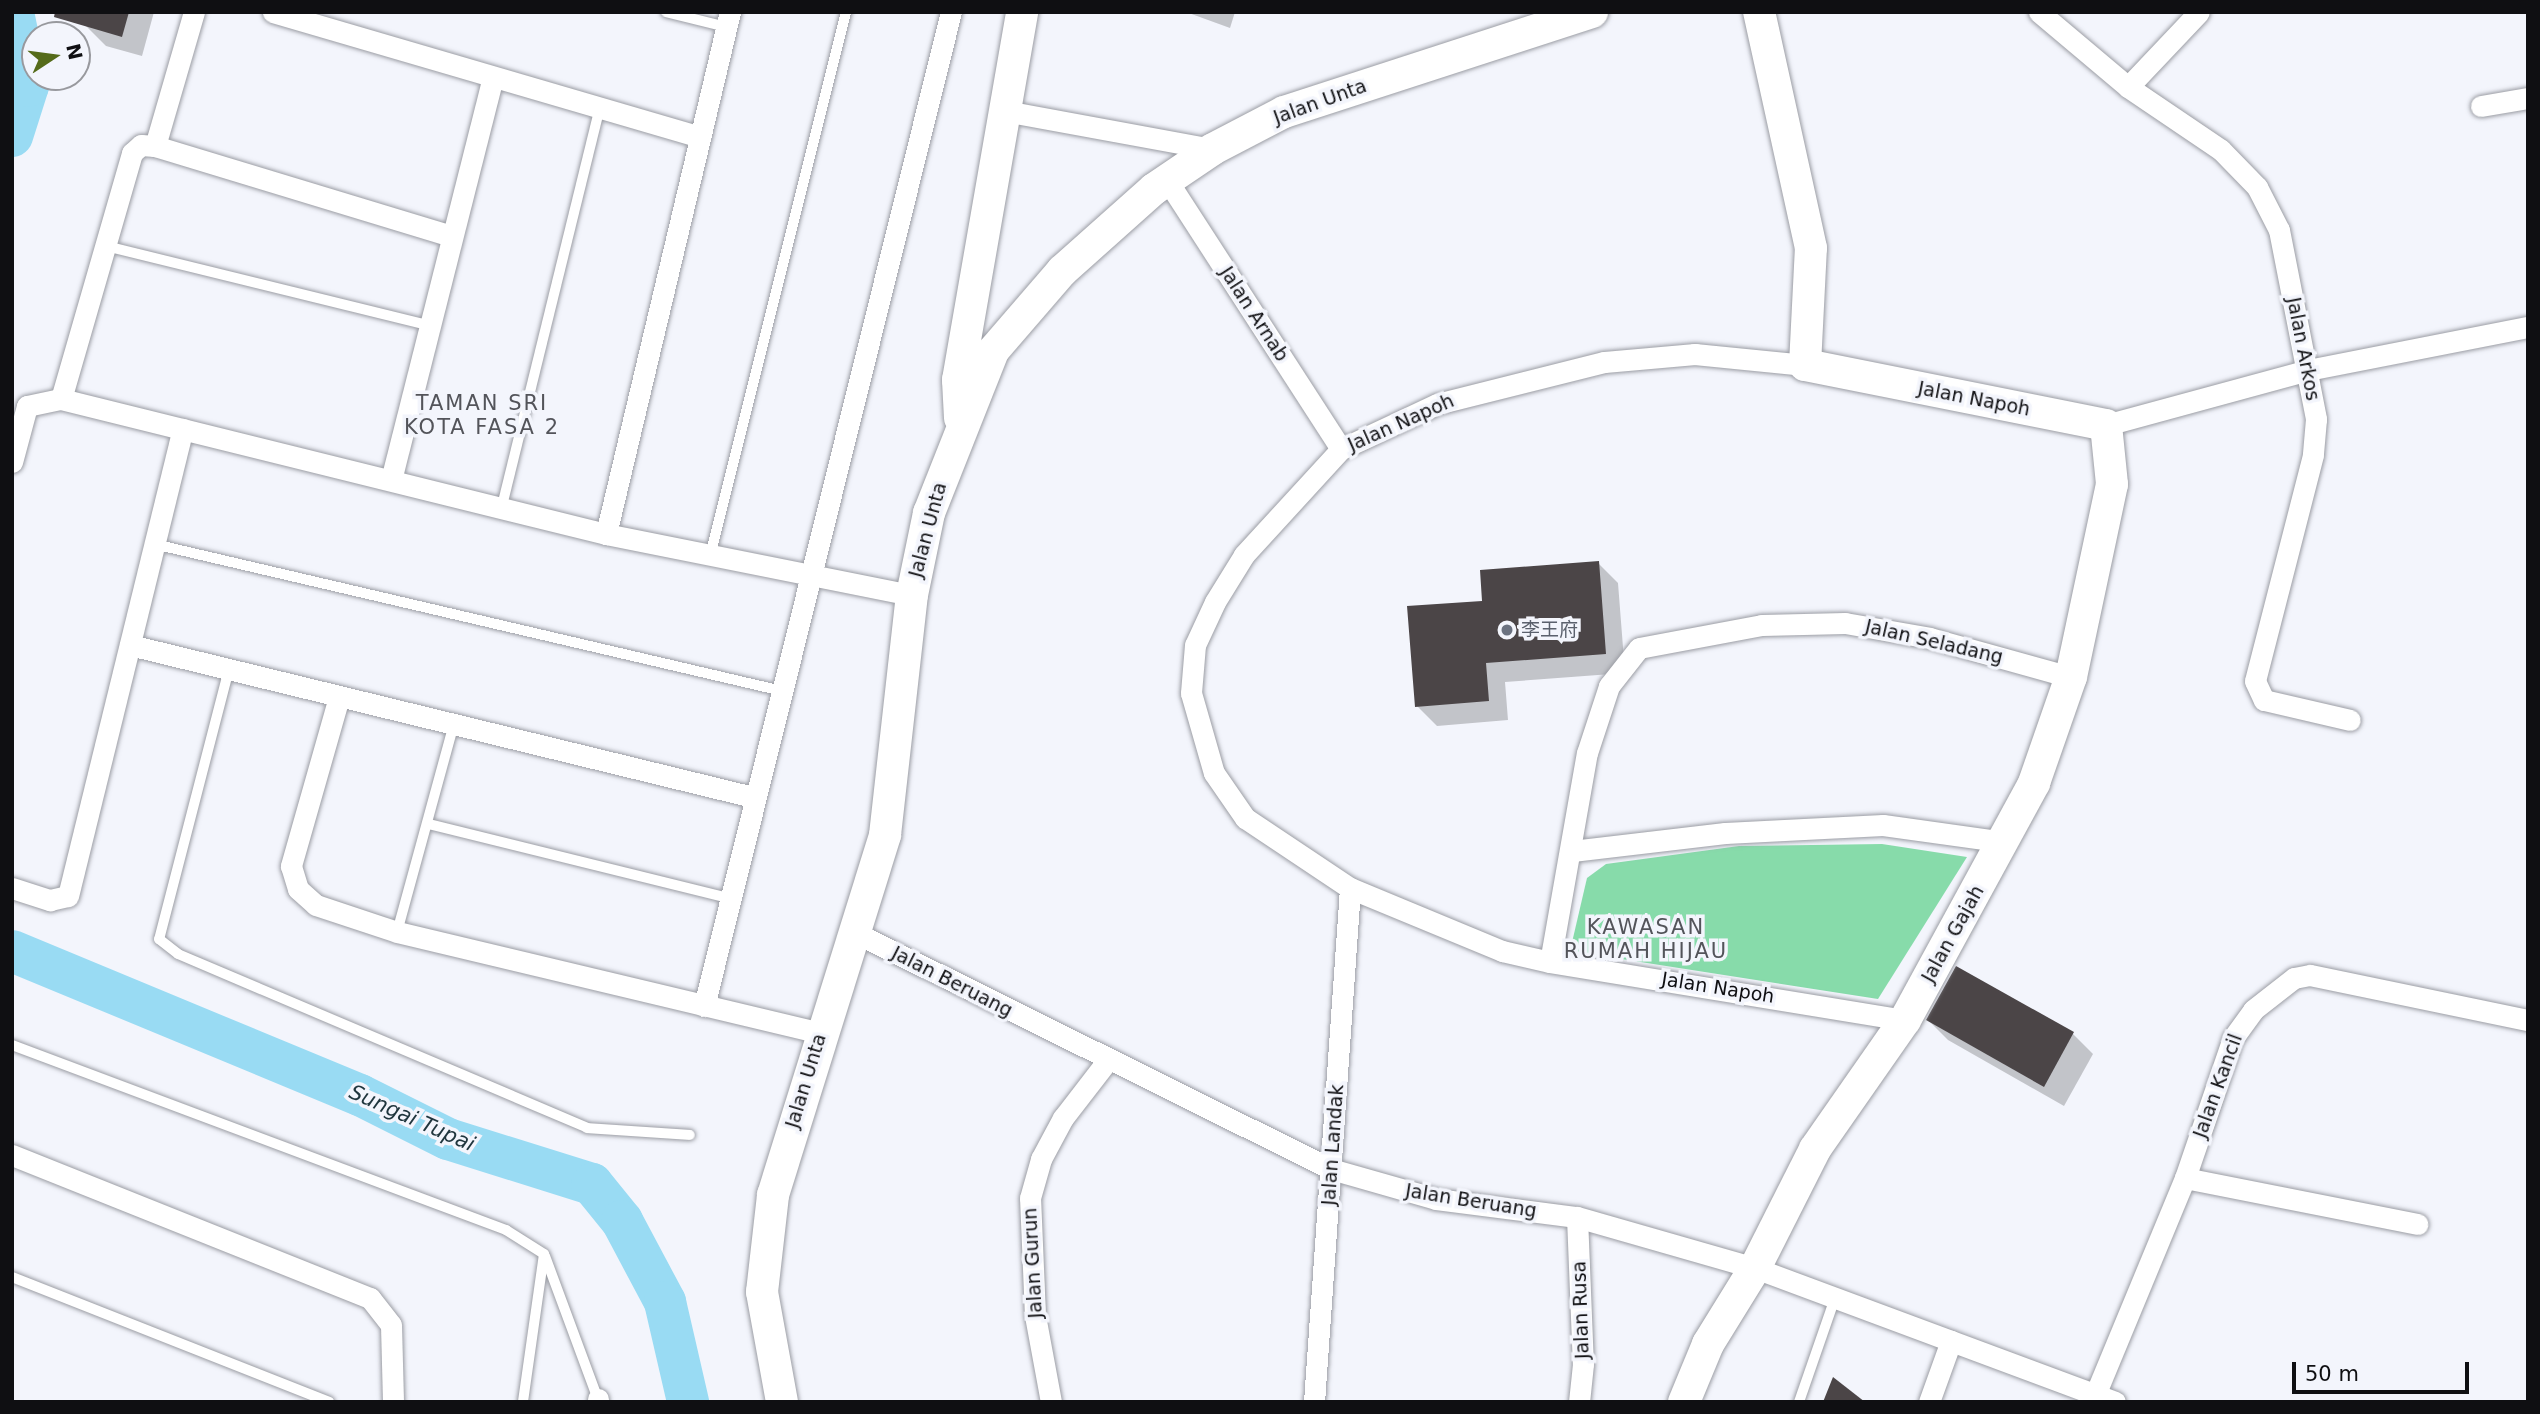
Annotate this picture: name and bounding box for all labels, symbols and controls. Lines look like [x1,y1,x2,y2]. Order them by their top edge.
north arrow [21,21,91,91]
text: N [62,42,87,62]
street label: Jalan Unta [1270,75,1370,129]
street label: Jalan Arnab [1215,262,1293,366]
street label: Jalan Arkos [2282,295,2324,403]
street label: Jalan Napoh [1916,377,2032,421]
street label: Jalan Napoh [1344,389,1458,457]
district label: TAMAN SRI KOTA FASA 2 [405,390,559,440]
street label: Jalan Unta [904,480,952,580]
street label: Jalan Seladang [1863,615,2005,669]
place label: 李王府 [1521,619,1578,641]
marker: 李王府 [1499,622,1515,638]
street label: Jalan Gajah [1917,881,1989,987]
district label: KAWASAN RUMAH HIJAU [1565,914,1727,964]
street label: Jalan Beruang [888,942,1016,1022]
street label: Jalan Napoh [1660,968,1776,1008]
street label: Jalan Unta [781,1031,831,1131]
street label: Jalan Kancil [2189,1031,2247,1141]
water label: Sungai Tupai [345,1079,479,1157]
street label: Jalan Landak [1317,1084,1349,1206]
street label: Jalan Beruang [1404,1179,1538,1223]
street label: Jalan Gurun [1019,1207,1047,1319]
street label: Jalan Rusa [1568,1261,1594,1359]
scale bar [2295,1348,2472,1392]
text: 50 m [2305,1362,2359,1386]

